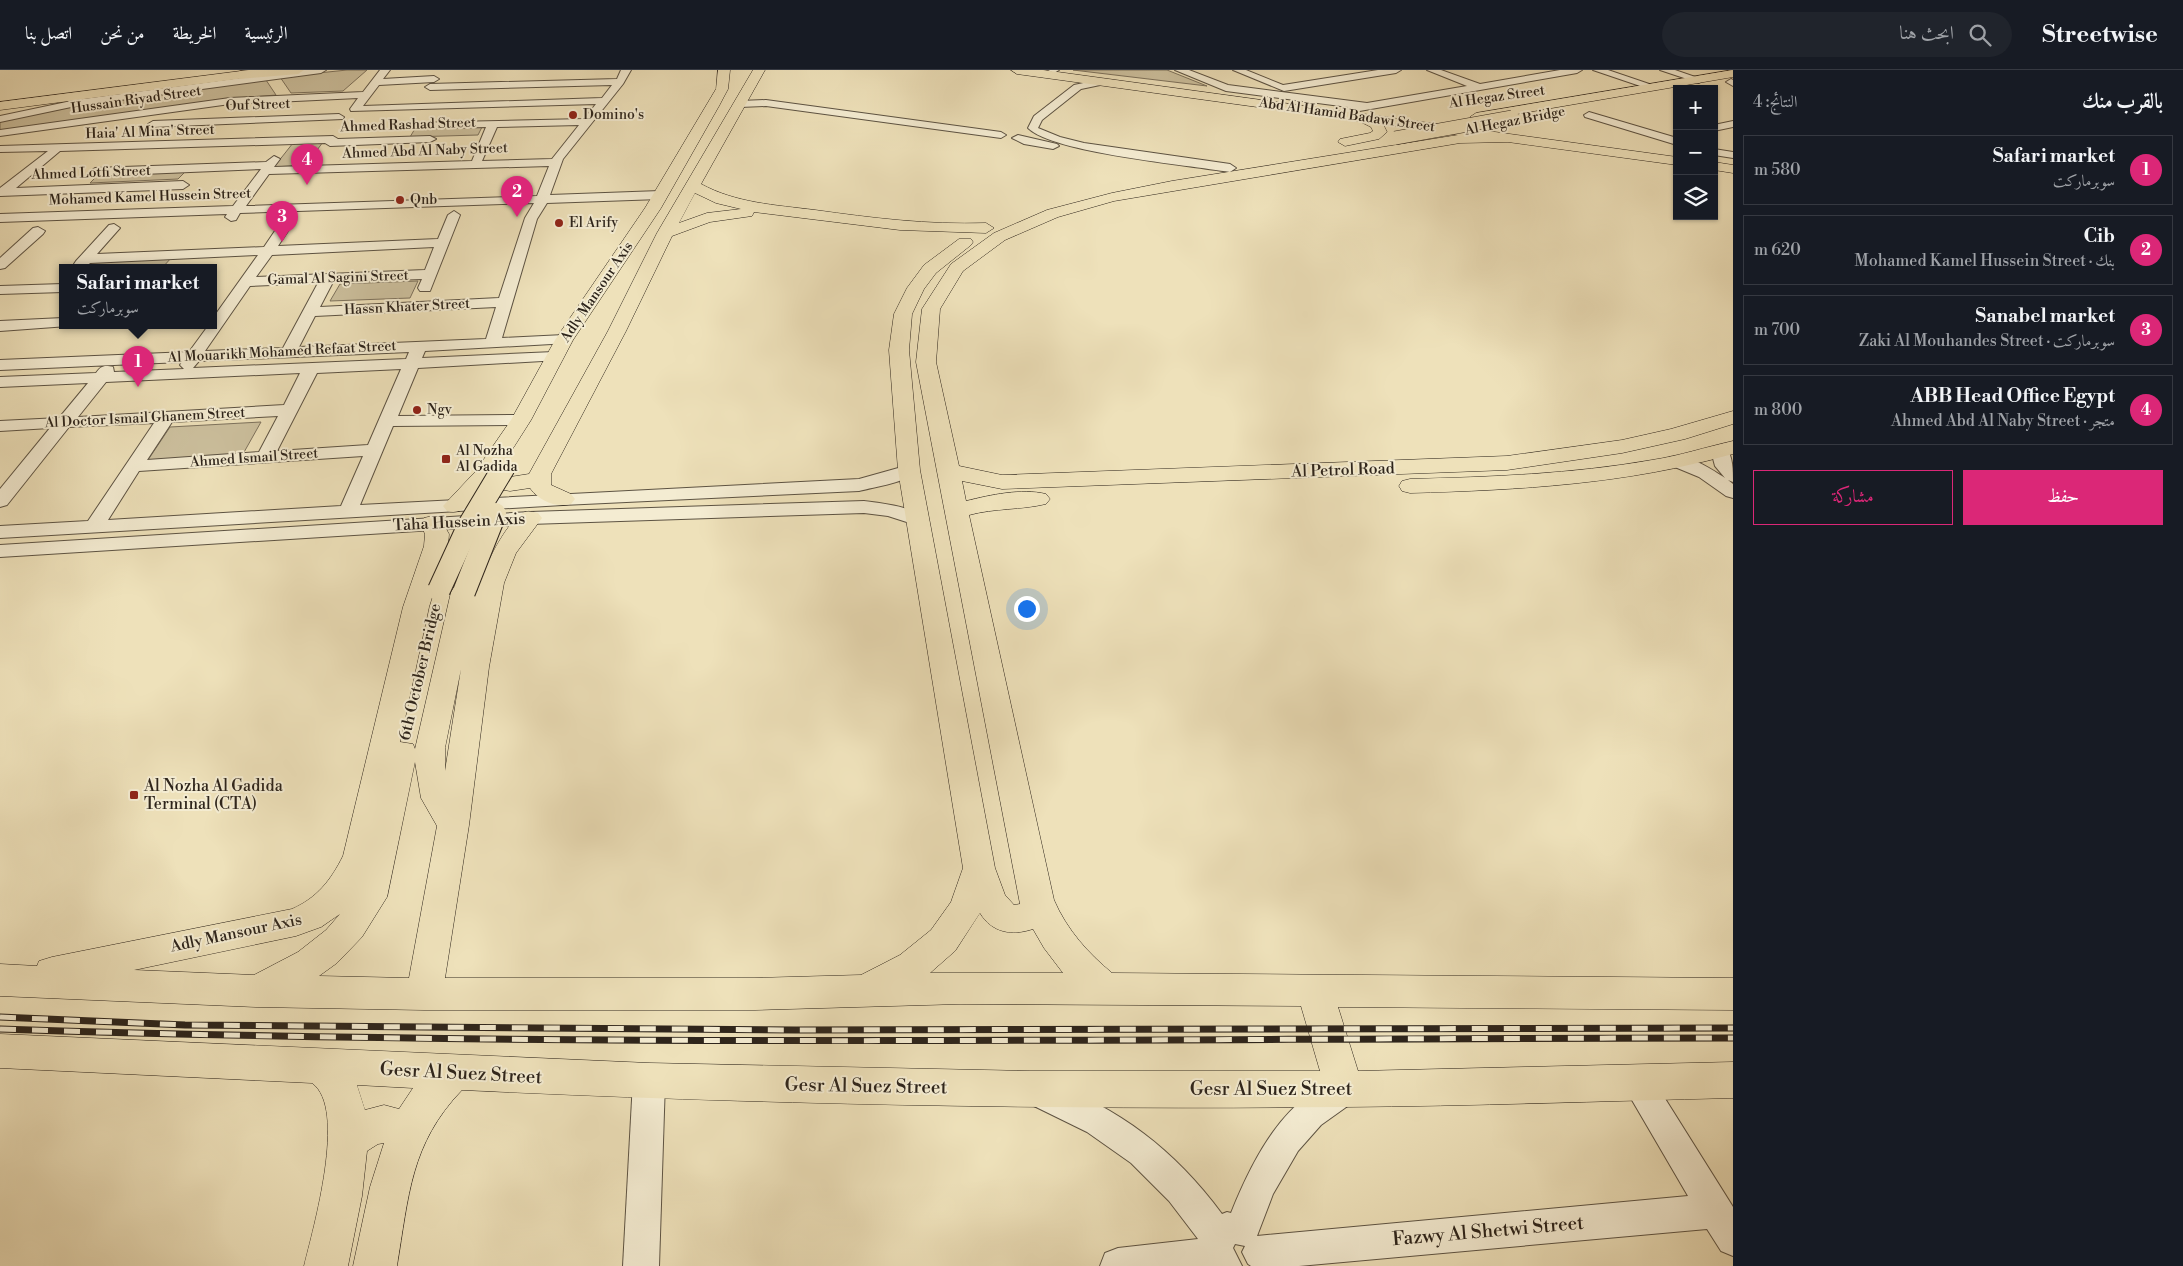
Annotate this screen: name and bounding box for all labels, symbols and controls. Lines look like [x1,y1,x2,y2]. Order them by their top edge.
search box [1662,12,2012,57]
text: Streetwise [2042,20,2158,50]
text: ابحث هنا [1899,21,1954,45]
icon: search [1966,21,1994,49]
text: اتصل بنا [25,22,72,45]
text: من نحن [100,22,145,45]
text: الخريطة [173,22,216,45]
text: الرئيسية [244,22,288,45]
street label: Al Hegaz Street [1447,81,1546,113]
street label: Hussain Riyad Street [70,82,202,118]
map controls [1673,85,1718,220]
button: + [1673,85,1718,130]
text: بالقرب منك [2082,89,2163,115]
text: النتائج: 4 [1753,92,1798,112]
street label: Abd Al Hamid Badawi Street [1257,94,1436,136]
street label: Ouf Street [225,95,291,115]
street label: Al Hegaz Bridge [1462,102,1567,140]
place label: Domino's [583,106,644,124]
marker: Domino's [567,109,579,121]
street label: Ahmed Rashad Street [339,114,476,136]
street label: Haia' Al Mina' Street [85,121,215,143]
button: − [1673,130,1718,175]
street label: Ahmed Abd Al Naby Street [341,139,508,163]
pin: 4 [291,144,323,185]
text: Safari market [1993,144,2115,168]
text: 580 m [1754,160,1801,180]
text: 1 [2142,160,2150,180]
street label: Ahmed Lotfi Street [30,162,151,184]
text: سوبرماركت [2053,171,2115,191]
button: layers [1673,175,1718,220]
pin: 2 [501,176,533,217]
street label: Mohamed Kamel Hussein Street [49,184,252,210]
place label: Qnb [410,191,437,209]
marker: Qnb [394,194,406,206]
pin: 3 [266,201,298,242]
place label: El Arify [569,214,618,232]
marker: El Arify [553,217,565,229]
text: Cib [2083,224,2115,248]
street label: Adly Mansour Axis [556,238,637,347]
text: 620 m [1754,240,1801,260]
text: 2 [2141,240,2151,260]
text: بنك · Mohamed Kamel Hussein Street [1855,251,2115,271]
popup [59,264,217,329]
street label: Gamal Al Sagini Street [267,267,409,289]
text: Safari market [77,271,199,295]
street label: Hassn Khater Street [343,295,471,319]
text: سوبرماركت [77,298,139,318]
text: Sanabel market [1975,304,2115,328]
text: 700 m [1754,320,1800,340]
text: 3 [2141,320,2151,340]
text: سوبرماركت · Zaki Al Mouhandes Street [1859,331,2115,351]
street label: Al Mouarikh Mohamed Refaat Street [166,337,397,367]
pin: 1 [122,346,154,387]
text: ABB Head Office Egypt [1910,384,2115,408]
text: 800 m [1754,400,1802,420]
text: 4 [2141,400,2151,420]
place label: Ngv [427,401,453,419]
street label: Al Doctor Ismail Ghanem Street [43,404,246,432]
marker: Ngv [411,404,423,416]
text: متجر · Ahmed Abd Al Naby Street [1891,411,2115,431]
place label: Al Nozha Al Gadida [455,442,519,476]
street label: Ahmed Ismail Street [188,445,319,472]
marker: Al Nozha Al Gadida [440,453,452,465]
street label: Al Petrol Road [1290,458,1395,482]
button: مشاركة [1753,470,1953,525]
button: حفظ [1963,470,2163,525]
street label: Taha Hussein Axis [392,509,526,535]
your location [1014,596,1040,622]
street label: 6th October Bridge [395,602,445,742]
place label: Al Nozha Al Gadida Terminal (CTA) [143,776,284,814]
marker: Al Nozha Al Gadida Terminal (CTA) [128,789,140,801]
street label: Adly Mansour Axis [167,909,304,957]
street label: Gesr Al Suez Street [379,1057,543,1089]
street label: Gesr Al Suez Street [785,1073,948,1099]
street label: Gesr Al Suez Street [1190,1077,1353,1101]
street label: Fazwy Al Shetwi Street [1391,1211,1585,1251]

